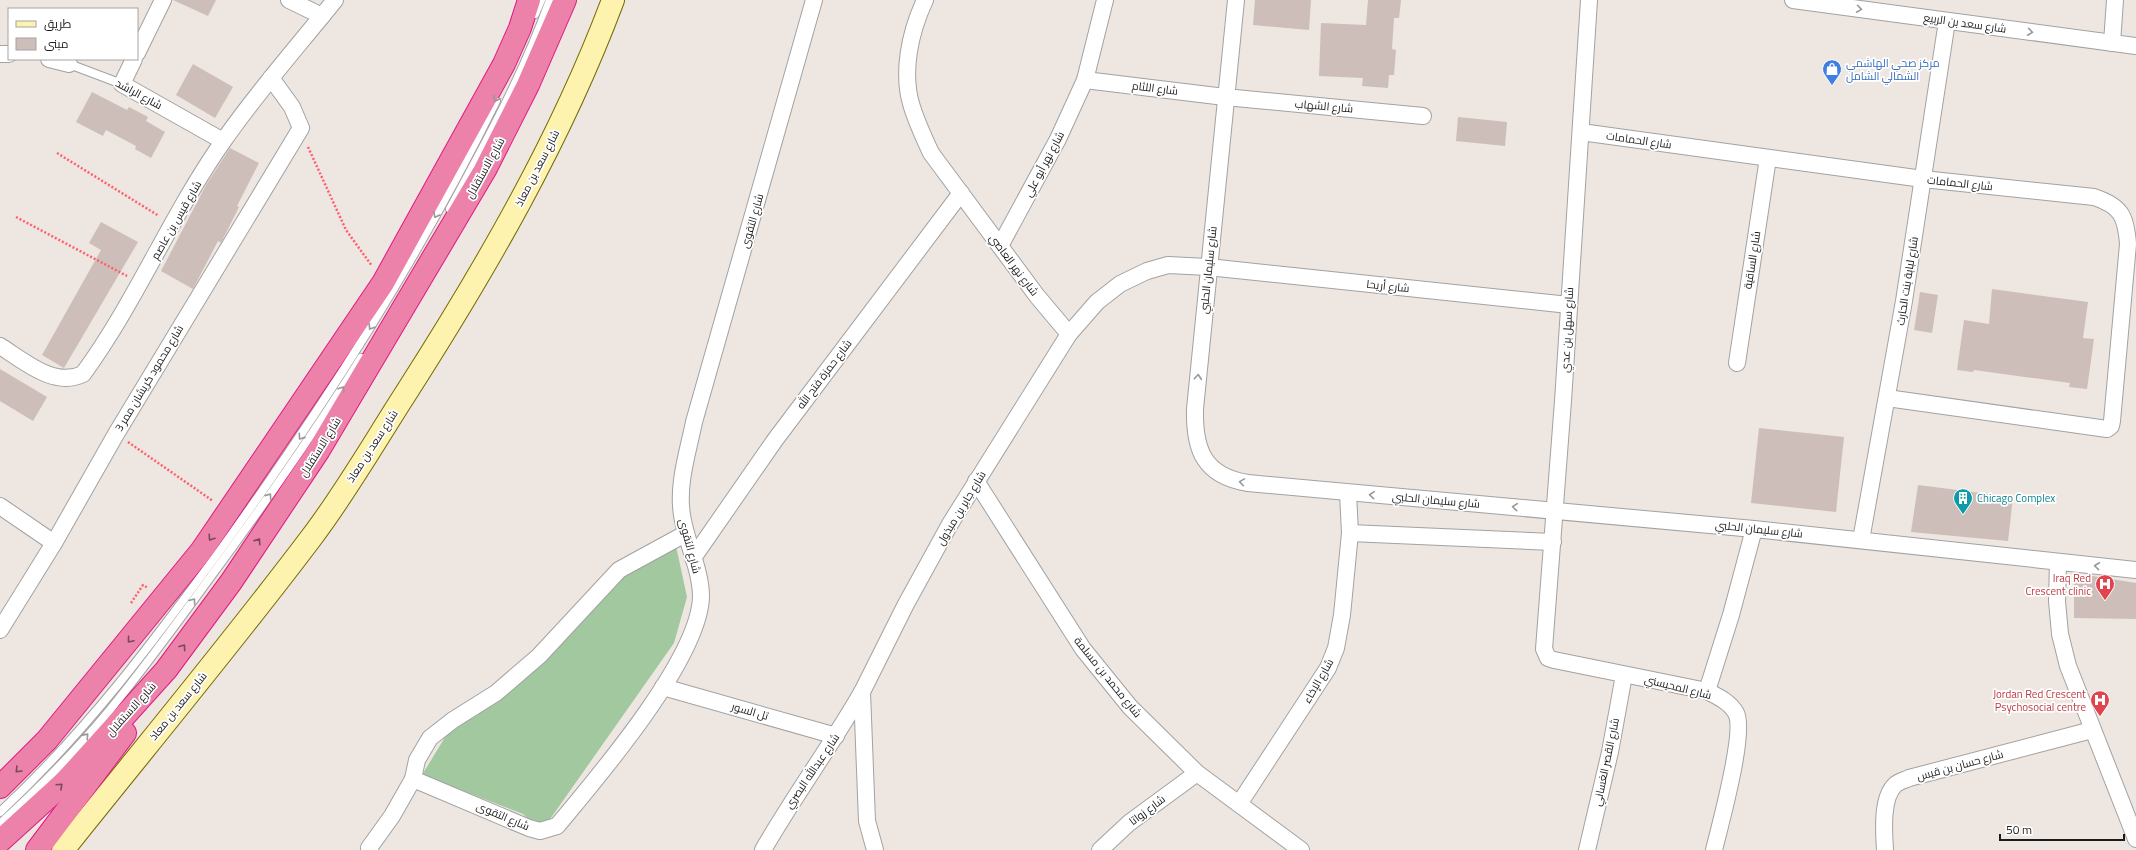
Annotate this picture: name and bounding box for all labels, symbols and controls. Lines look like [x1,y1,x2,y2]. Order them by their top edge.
one-way arrow [1856,4,1863,13]
legend [8,8,138,60]
street label: شارع سعد بن الربيع [1923,9,2007,37]
text: طريق [44,14,72,33]
one-way arrow [2027,27,2033,36]
text: مبنى [44,34,69,53]
place label: مركز صحي الهاشمي الشمالي الشامل [1846,55,1940,85]
shop icon: مركز صحي الهاشمي الشمالي الشامل [1821,58,1843,86]
street label: شارع الراشد [113,75,165,113]
street label: شارع اللثام [1131,77,1179,99]
one-way arrow [493,95,501,103]
street label: شارع الشهاب [1294,95,1354,117]
street label: شارع سعد بن معاذ [511,127,563,209]
street label: شارع الحمامات [1605,127,1673,153]
street label: شارع نهر أبو علي [1020,128,1069,200]
street label: شارع الاستقلال [462,134,508,202]
street label: شارع الحمامات [1926,172,1994,194]
street label: شارع قيس بن عاصم [147,178,205,262]
street label: شارع التقوى [737,192,767,250]
one-way arrow [434,211,441,218]
street label: شارع سليمان الحلبي [1195,225,1222,315]
street label: شارع الساقية [1740,230,1764,290]
street label: شارع نهر العاصي [986,231,1042,299]
street label: شارع لبابة بنت الحارث [1892,235,1922,327]
street label: شارع أريحا [1366,276,1410,296]
street label: شارع سهل بن عدي [1557,287,1578,373]
street label: شارع محمود كريشان ممر 3 [111,322,187,434]
one-way arrow [369,323,376,330]
street label: شارع حمزة فتح الله [793,336,855,412]
one-way arrow [1193,374,1202,380]
one-way arrow [337,386,345,393]
street label: شارع سعد بن معاذ [342,407,402,485]
street label: شارع الاستقلال [295,414,345,480]
one-way arrow [298,433,306,440]
street label: شارع جابر بن مبذول [932,468,990,548]
one-way arrow [1239,478,1245,487]
building icon: Chicago Complex [1952,487,1974,515]
street label: شارع سليمان الحلبي [1391,488,1481,513]
one-way arrow [1369,490,1375,499]
place label: Chicago Complex [1977,490,2055,506]
one-way arrow [264,493,272,500]
one-way arrow [1512,502,1518,511]
street label: شارع سليمان الحلبي [1714,516,1804,543]
street label: شارع التقوى [675,517,705,575]
one-way arrow [208,534,215,541]
one-way arrow [253,538,261,545]
one-way arrow [2094,562,2100,571]
place label: Iraq Red Crescent clinic [2025,570,2091,599]
hospital icon: Iraq Red Crescent clinic [2094,573,2116,601]
one-way arrow [188,599,195,606]
street label: شارع محمد بن مسلمة [1070,633,1146,721]
one-way arrow [127,635,134,643]
one-way arrow [178,645,185,652]
street label: شارع الإخاء [1299,656,1337,706]
street label: شارع سعد بن معاذ [145,668,211,744]
street label: شارع المحيسني [1642,671,1713,704]
street label: شارع الاستقلال [102,678,160,740]
place label: Jordan Red Crescent Psychosocial centre [1993,686,2086,715]
hospital icon: Jordan Red Crescent Psychosocial centre [2089,689,2111,717]
street label: تل السور [729,698,770,724]
street label: شارع القصر الغساني [1589,716,1624,808]
street label: شارع عبدالله البصري [781,730,844,812]
one-way arrow [82,733,89,741]
street label: شارع حسان بن قيس [1915,746,2005,784]
one-way arrow [15,765,22,773]
one-way arrow [55,784,63,791]
street label: شارع زواتا [1126,791,1168,829]
street label: شارع التقوى [474,798,532,834]
scale bar [2000,816,2124,842]
text: 50 m [2006,820,2032,839]

